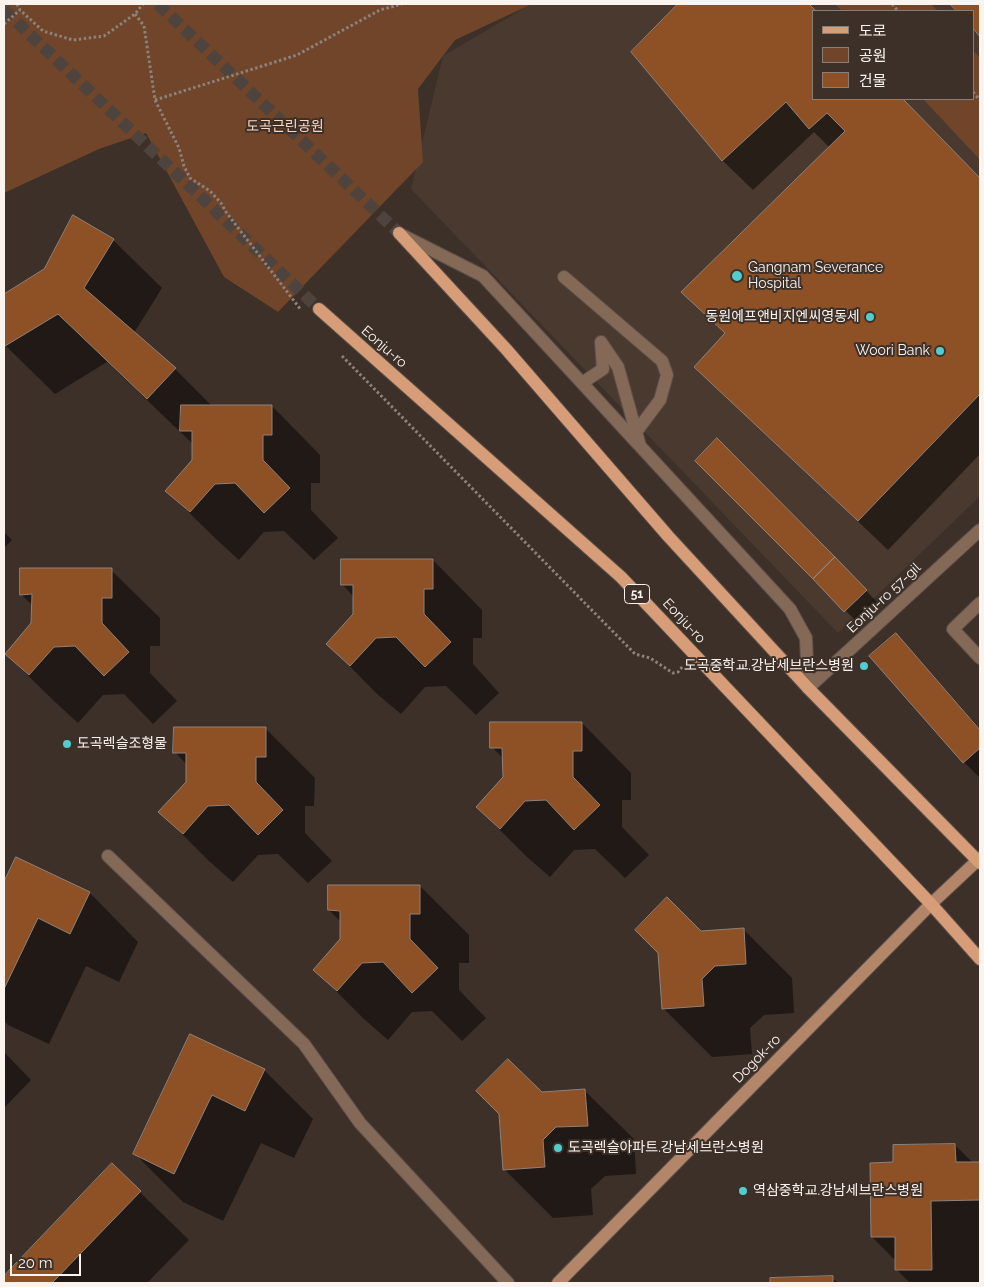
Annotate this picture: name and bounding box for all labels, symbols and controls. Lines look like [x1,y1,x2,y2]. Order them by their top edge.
legend [812,10,974,100]
text: 도로 [859,22,887,40]
text: 공원 [859,47,887,65]
text: 건물 [859,72,887,90]
park label: 도곡근린공원 [246,119,324,135]
place label: Gangnam Severance Hospital [748,260,883,292]
marker: Gangnam Severance Hospital [730,269,744,283]
place label: 동원에프앤비지엔씨영동세 [705,309,860,325]
marker: 동원에프앤비지엔씨영동세 [864,311,876,323]
street label: Eonju-ro [358,323,410,371]
place label: Woori Bank [856,343,930,359]
marker: Woori Bank [934,345,946,357]
street label: Eonju-ro 57-gil [844,560,924,636]
road number: 51 [624,584,650,604]
street label: Eonju-ro [659,595,709,647]
place label: 도곡중학교.강남세브란스병원 [684,658,854,674]
marker: 도곡중학교.강남세브란스병원 [858,660,870,672]
place label: 도곡렉슬조형물 [77,736,167,752]
marker: 도곡렉슬조형물 [61,738,73,750]
street label: Dogok-ro [730,1031,784,1087]
place label: 도곡렉슬아파트.강남세브란스병원 [568,1140,764,1156]
marker: 도곡렉슬아파트.강남세브란스병원 [552,1142,564,1154]
place label: 역삼중학교.강남세브란스병원 [753,1183,923,1199]
marker: 역삼중학교.강남세브란스병원 [737,1185,749,1197]
scale bar [12,1244,84,1276]
text: 20 m [18,1254,53,1272]

